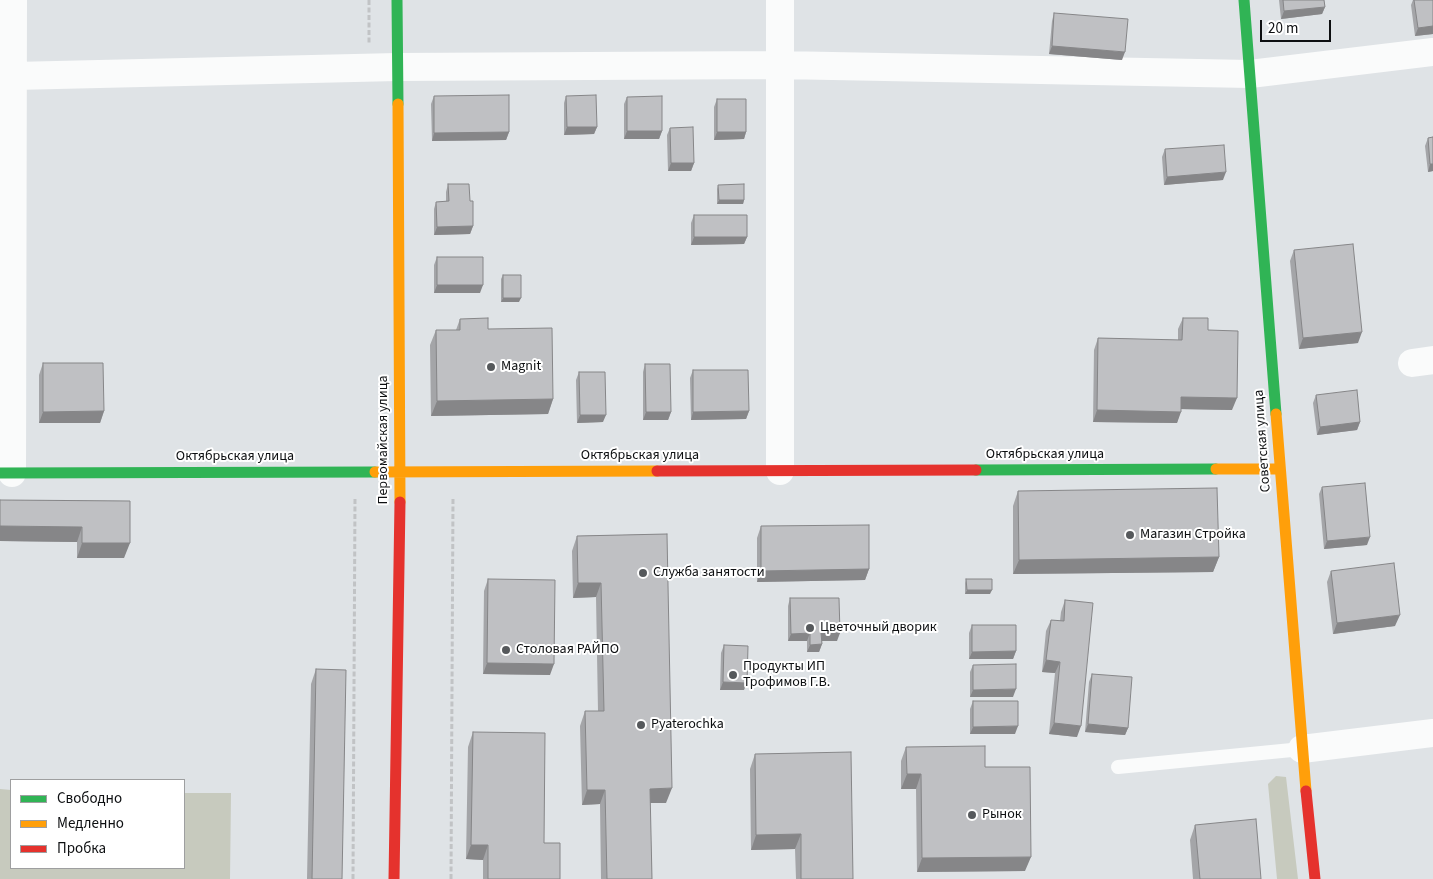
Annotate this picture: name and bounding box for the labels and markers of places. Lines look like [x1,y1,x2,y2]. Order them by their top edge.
place label: Magnit [501,359,541,375]
marker: Magnit [485,361,497,373]
place label: Магазин Стройка [1140,527,1246,543]
marker: Магазин Стройка [1124,529,1136,541]
place label: Служба занятости [653,565,765,581]
marker: Служба занятости [637,567,649,579]
place label: Цветочный дворик [820,620,937,636]
marker: Цветочный дворик [804,622,816,634]
place label: Столовая РАЙПО [516,642,619,658]
marker: Столовая РАЙПО [500,644,512,656]
place label: Продукты ИП Трофимов Г.В. [743,659,830,692]
marker: Продукты ИП Трофимов Г.В. [727,669,739,681]
place label: Pyaterochka [651,717,724,733]
marker: Pyaterochka [635,719,647,731]
place label: Рынок [982,807,1022,823]
marker: Рынок [966,809,978,821]

